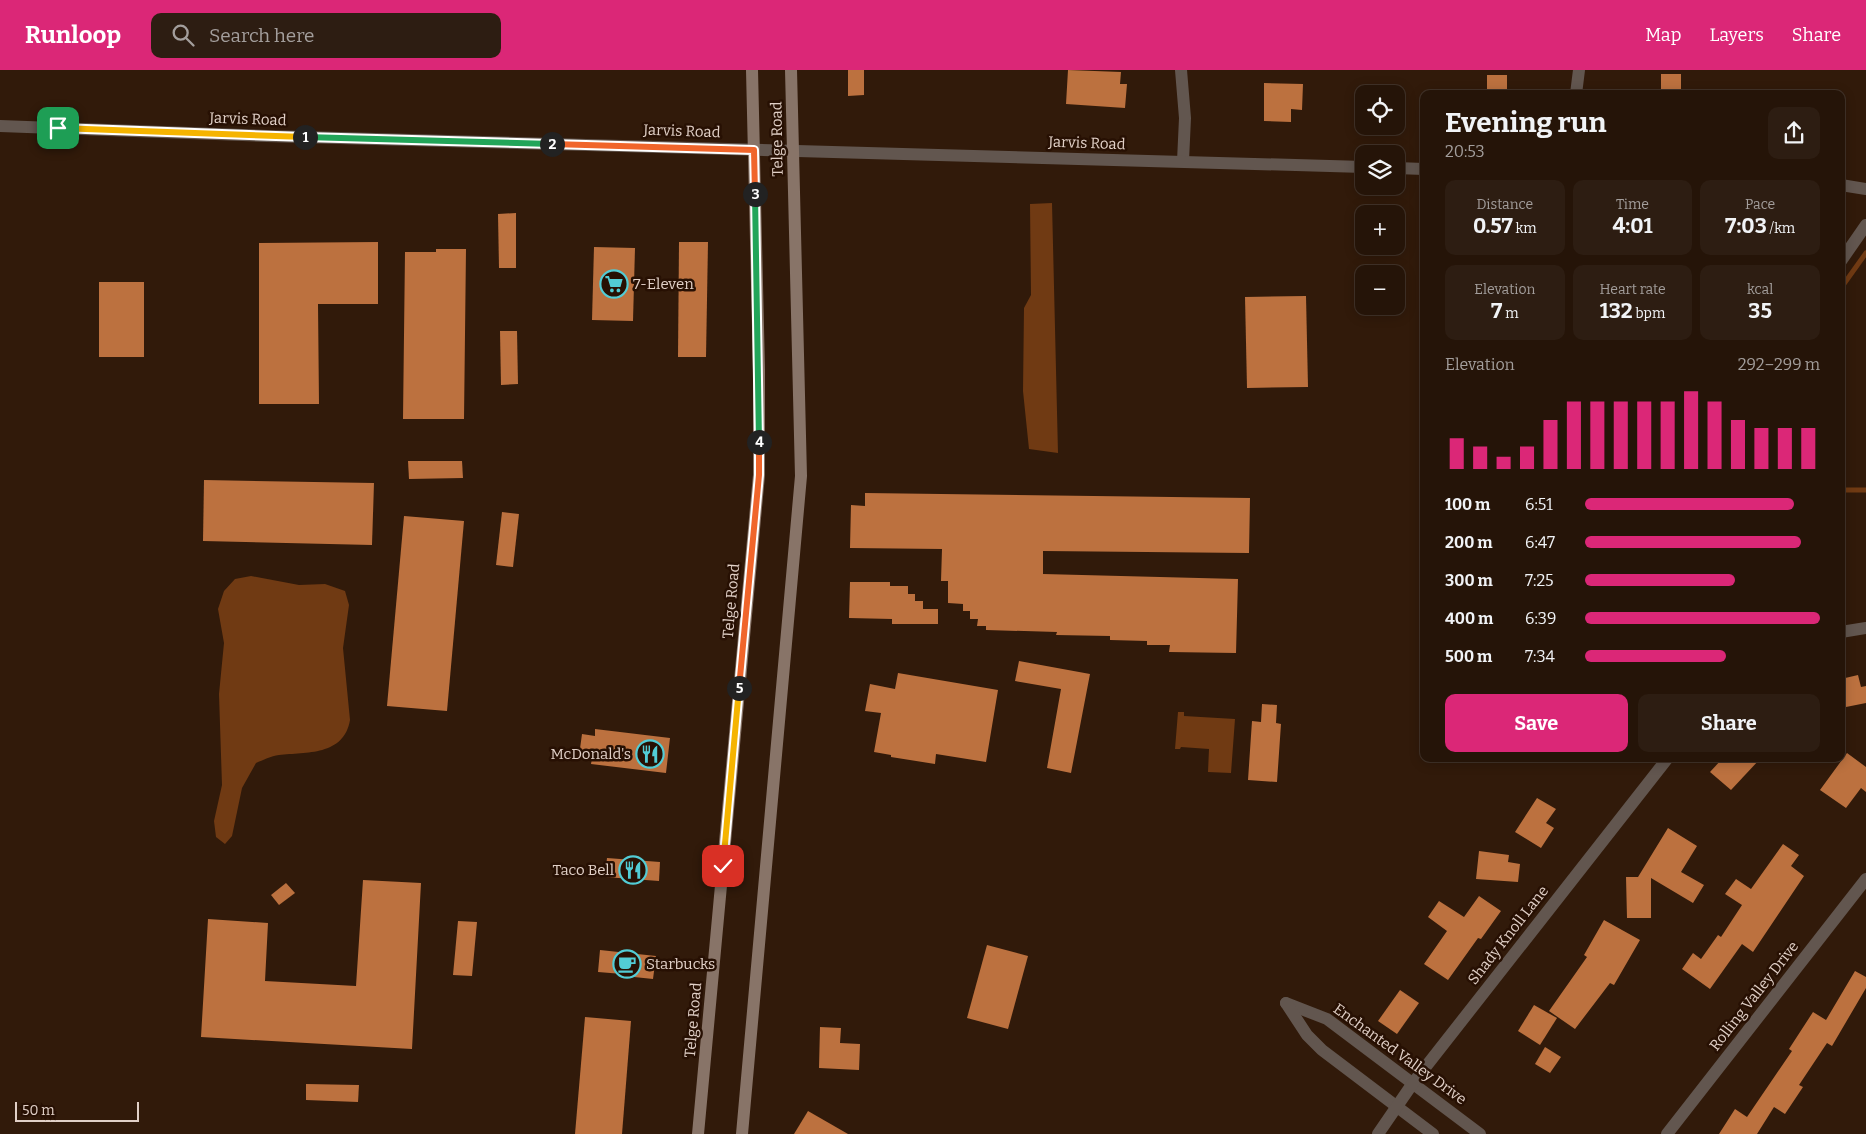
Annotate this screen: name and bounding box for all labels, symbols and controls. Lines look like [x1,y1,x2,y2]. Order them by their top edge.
search box [151,13,501,58]
text: Runloop [25,21,121,49]
icon: search [169,21,197,49]
text: Search here [209,24,315,47]
text: Map [1645,24,1681,46]
text: Layers [1709,24,1764,46]
text: Share [1792,24,1841,46]
map controls [1355,85,1405,315]
button: locate [1355,85,1405,135]
street label: Telge Road [767,101,787,177]
text: Evening run [1445,106,1606,139]
pin [37,107,79,149]
button: share [1768,107,1820,159]
street label: Jarvis Road [208,109,287,129]
icon: arrive [44,114,72,142]
street label: Jarvis Road [642,121,721,141]
pin: 1 [292,124,318,150]
text: 1 [302,129,309,146]
pin: 2 [540,132,564,156]
street label: Jarvis Road [1047,133,1126,153]
text: 2 [549,136,556,153]
text: 20:53 [1445,142,1485,161]
button: layers [1355,145,1405,195]
pin: 3 [742,182,768,206]
text: 3 [751,186,760,203]
text: Distance [1476,196,1533,213]
text: Time [1616,196,1649,213]
text: Pace [1745,196,1775,213]
button: + [1355,205,1405,255]
text: 0.57 [1473,213,1513,239]
text: 4:01 [1613,213,1652,239]
text: 7:03 [1725,213,1767,239]
text: km [1513,220,1537,237]
text: /km [1767,220,1795,237]
button: − [1355,265,1405,315]
supermarket icon: 7-Eleven [599,269,629,299]
place label: 7-Eleven [633,275,694,293]
text: Elevation [1474,281,1535,298]
text: Heart rate [1599,281,1666,298]
text: kcal [1747,281,1773,298]
text: 7 [1491,298,1502,324]
text: 132 [1600,298,1633,324]
text: 35 [1748,298,1772,324]
text: m [1502,305,1519,322]
text: bpm [1633,305,1665,322]
text: Elevation [1445,355,1515,374]
text: 292–299 m [1738,355,1820,374]
pin: 4 [746,430,772,454]
text: 4 [755,434,764,451]
text: 100 m [1445,495,1490,514]
text: 6:51 [1525,495,1553,514]
text: 200 m [1445,533,1492,552]
text: 6:47 [1525,533,1555,552]
street label: Telge Road [719,563,743,639]
text: 300 m [1445,571,1493,590]
text: 7:25 [1525,571,1554,590]
text: 400 m [1445,609,1493,628]
text: 6:39 [1525,609,1556,628]
text: 500 m [1445,647,1492,666]
text: 7:34 [1525,647,1555,666]
pin: 5 [726,676,752,700]
text: 5 [736,680,743,697]
button: Save [1445,694,1628,752]
button: Share [1638,694,1820,752]
restaurant icon: McDonald's [635,739,665,769]
place label: McDonald's [550,745,631,763]
pin [702,845,744,887]
icon: check [709,852,737,880]
restaurant icon: Taco Bell [618,855,648,885]
place label: Taco Bell [552,861,614,879]
street label: Shady Knoll Lane [1464,882,1552,988]
street label: Rolling Valley Drive [1706,938,1802,1054]
cafe icon: Starbucks [612,949,642,979]
place label: Starbucks [646,955,715,973]
street label: Telge Road [681,982,705,1058]
street label: Enchanted Valley Drive [1330,1000,1470,1108]
scale bar [15,1099,139,1122]
text: 50 m [22,1102,55,1119]

